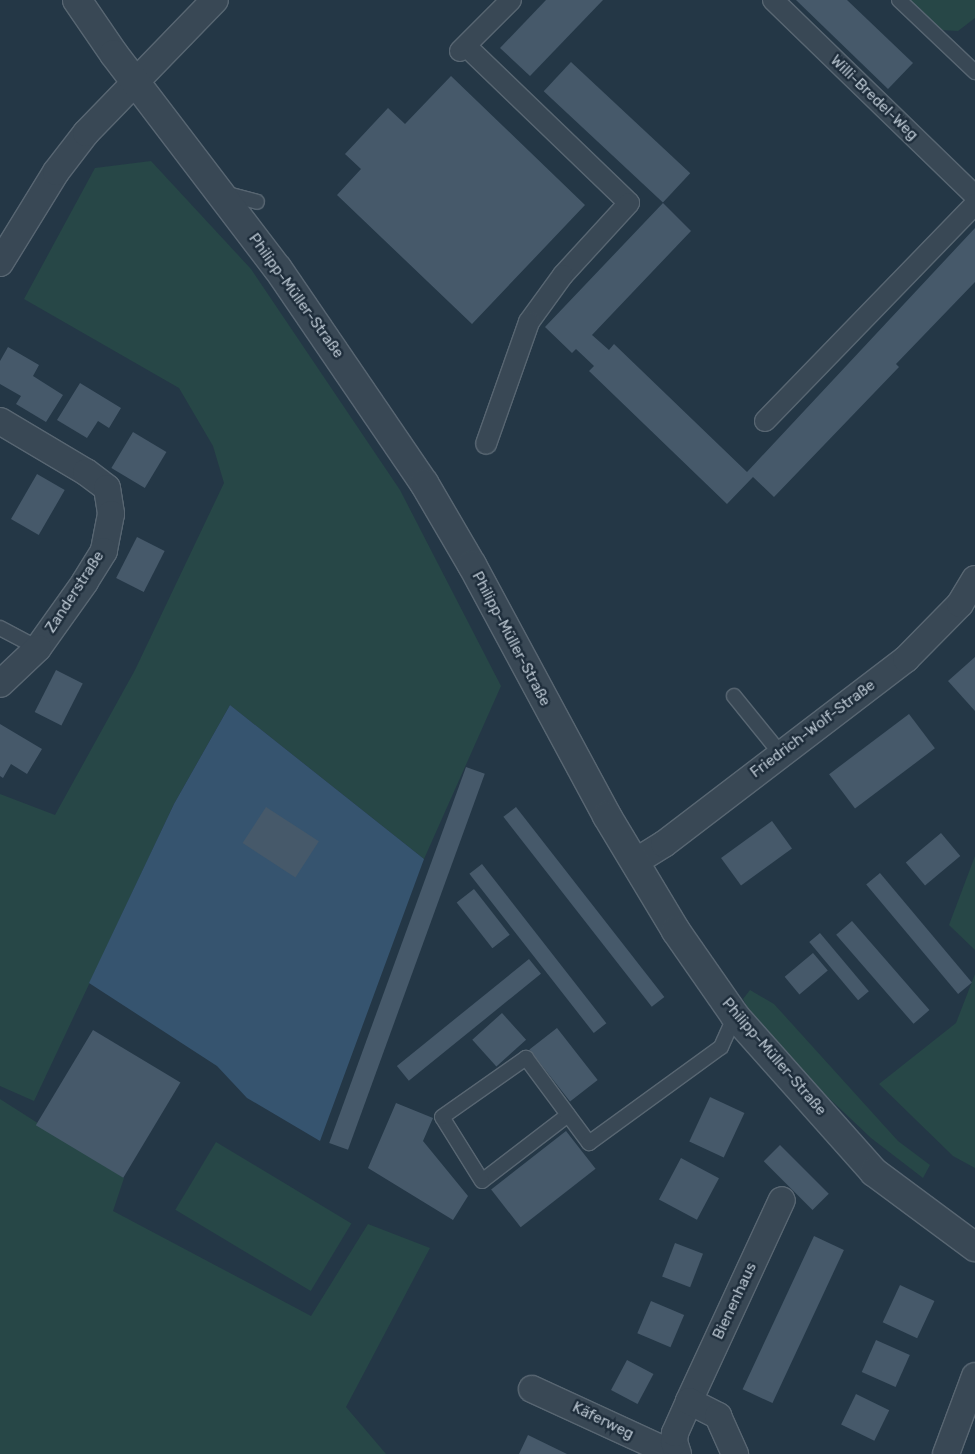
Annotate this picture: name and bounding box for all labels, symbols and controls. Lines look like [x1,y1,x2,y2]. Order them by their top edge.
street label: Willi-Bredel-Weg [826,52,922,144]
street label: Philipp-Müller-Straße [245,230,347,362]
street label: Zanderstraße [42,548,108,636]
street label: Philipp-Müller-Straße [468,569,554,709]
street label: Friedrich-Wolf-Straße [747,676,879,782]
street label: Philipp-Müller-Straße [718,995,830,1119]
street label: Bienenhaus [709,1260,761,1342]
street label: Käferweg [569,1398,637,1444]

